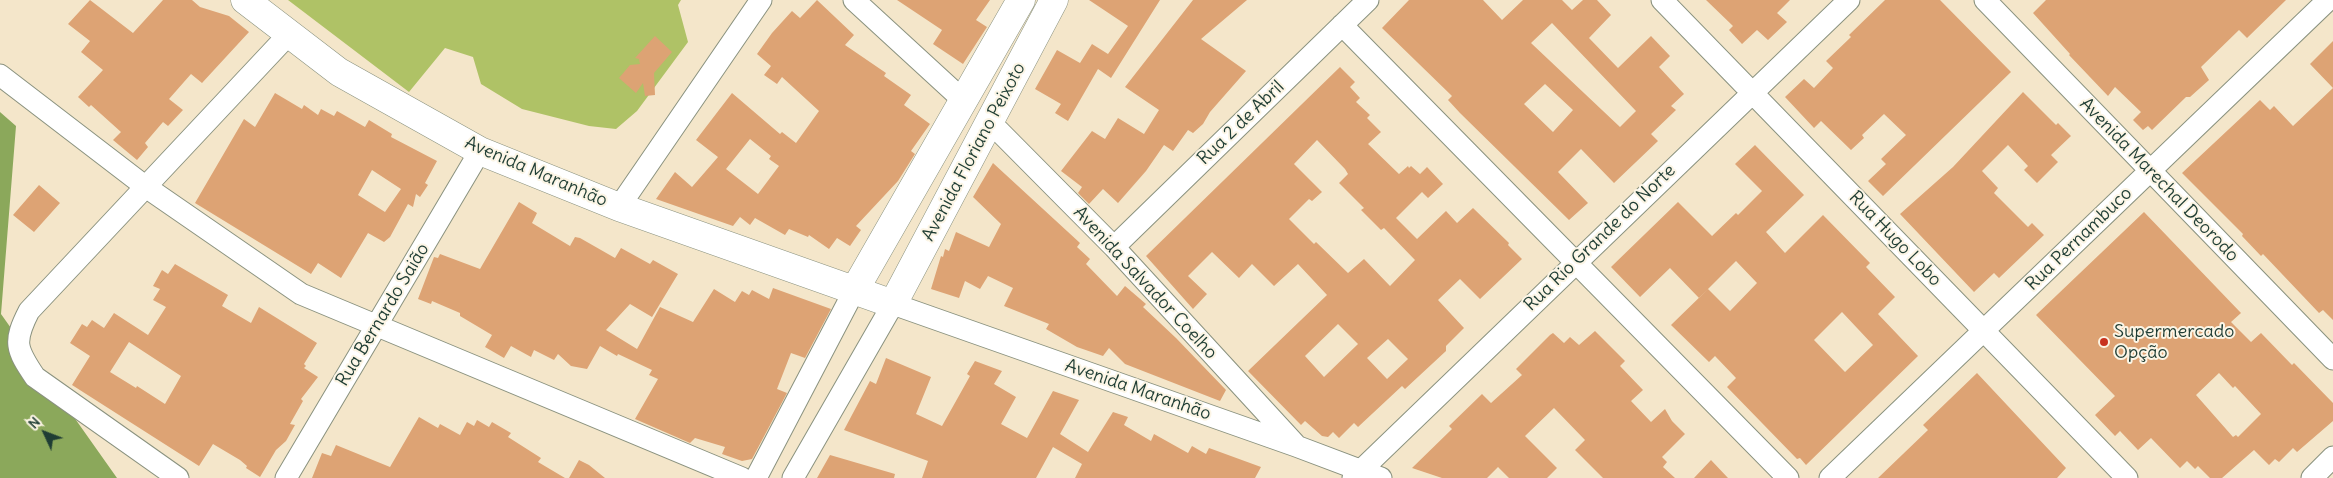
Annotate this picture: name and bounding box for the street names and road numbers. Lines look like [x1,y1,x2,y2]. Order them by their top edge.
street label: Avenida Floriano Peixoto [918,59,1030,245]
street label: Rua 2 de Abril [1193,76,1289,170]
street label: Avenida Marechal Deorodo [2075,94,2243,266]
street label: Avenida Maranhão [461,132,611,212]
street label: Rua Rio Grande do Norte [1520,160,1680,316]
street label: Rua Pernambuco [2021,183,2137,295]
street label: Rua Hugo Lobo [1844,187,1946,291]
street label: Avenida Salvador Coelho [1069,202,1221,364]
street label: Rua Bernardo Saião [332,240,434,390]
street label: Avenida Maranhão [1062,355,1214,425]

